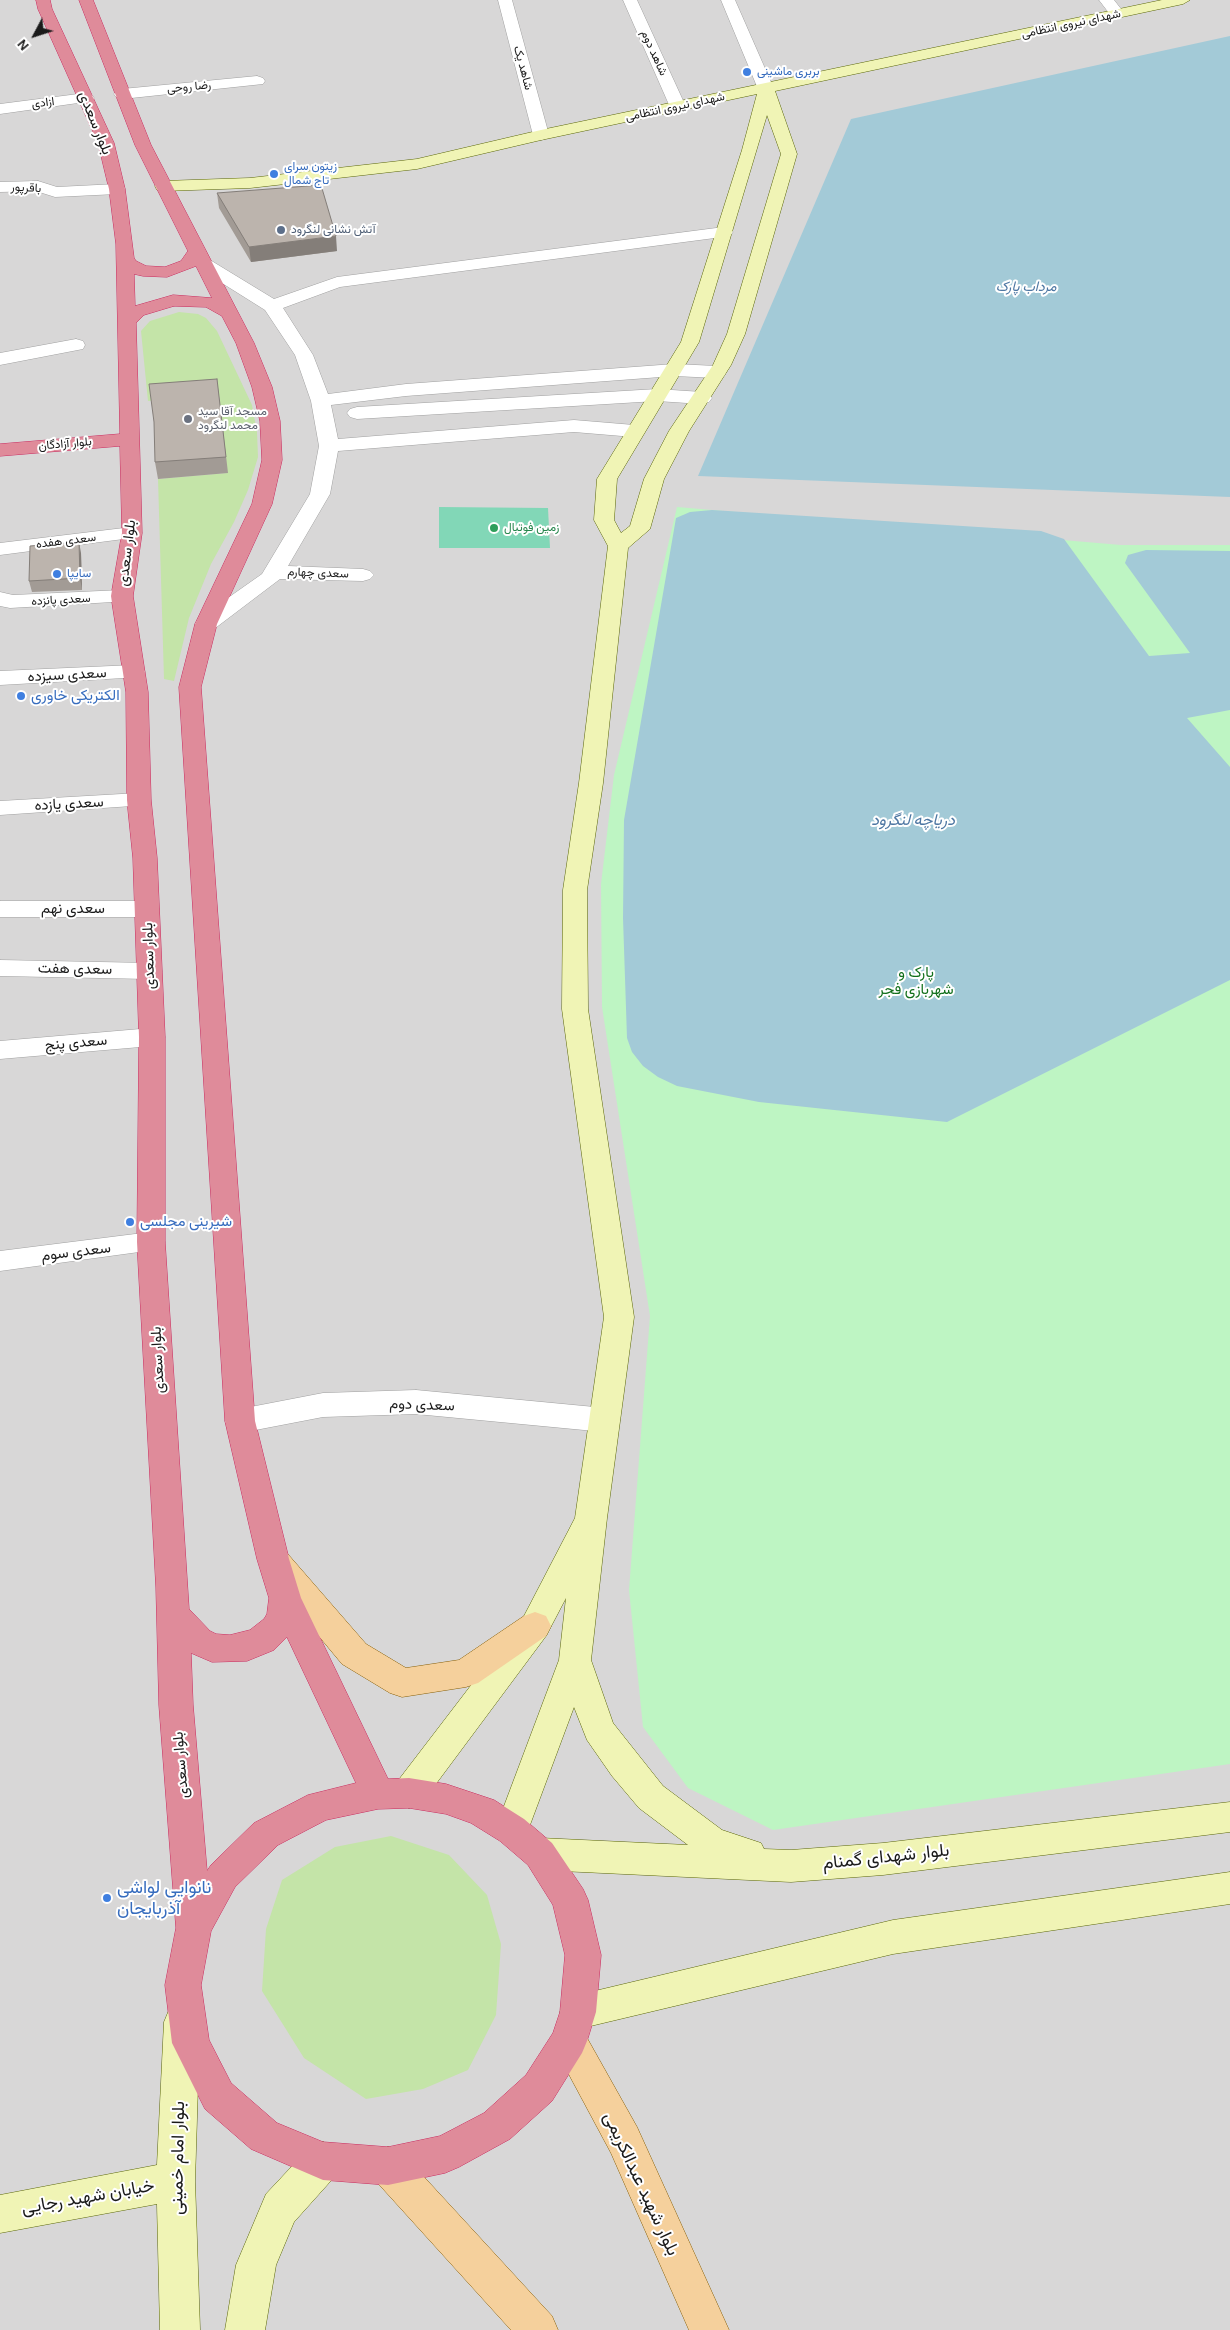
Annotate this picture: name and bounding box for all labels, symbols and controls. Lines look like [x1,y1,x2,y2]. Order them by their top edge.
street label: شهدای نیروی انتظامی [1020,6,1122,42]
north arrow [10,10,60,60]
street label: شاهد دوم [638,28,670,78]
text: N [13,36,33,54]
street label: شاهد یک [510,44,536,92]
place label: بربری ماشینی [757,65,820,79]
marker: بربری ماشینی [741,66,753,78]
street label: رضا روحی [166,78,212,96]
street label: بلوار سعدی [74,89,116,157]
street label: شهدای نیروی انتظامی [624,89,726,125]
street label: ازادی [31,94,55,112]
place label: زیتون سرای تاج شمال [284,160,337,188]
marker: زیتون سرای تاج شمال [268,168,280,180]
street label: باقرپور [10,180,42,196]
place label: آتش نشانی لنگرود [291,223,375,237]
marker: آتش نشانی لنگرود [275,224,287,236]
water label: مرداب پارک [996,279,1056,295]
place label: مسجد آقا سید محمد لنگرود [198,405,267,433]
marker: مسجد آقا سید محمد لنگرود [182,413,194,425]
street label: بلوار آزادگان [38,434,92,454]
street label: بلوار سعدی [114,519,140,587]
place label: زمین فوتبال [504,521,559,535]
marker: زمین فوتبال [488,522,500,534]
street label: سعدی هفده [35,530,97,552]
street label: سعدی چهارم [287,565,349,581]
place label: سایپا [67,567,91,581]
marker: سایپا [51,568,63,580]
street label: سعدی پانزده [31,591,91,609]
street label: سعدی سیزده [27,664,107,686]
place label: الکتریکی خاوری [31,687,120,705]
marker: الکتریکی خاوری [15,690,27,702]
street label: سعدی یازده [34,793,104,815]
water label: دریاچه لنگرود [871,810,955,830]
street label: سعدی نهم [41,900,105,918]
street label: بلوار سعدی [139,922,159,990]
street label: سعدی هفت [38,959,112,979]
park label: پارک و شهربازی فجر [878,964,954,999]
street label: سعدی پنج [44,1031,108,1055]
place label: شیرینی مجلسی [140,1213,232,1231]
marker: شیرینی مجلسی [124,1216,136,1228]
street label: سعدی سوم [40,1239,112,1265]
street label: بلوار سعدی [147,1326,169,1394]
street label: سعدی دوم [389,1395,455,1415]
street label: بلوار سعدی [169,1731,193,1799]
street label: بلوار شهدای گمنام [822,1840,950,1874]
place label: نانوایی لواشی آذربایجان [117,1877,211,1920]
marker: نانوایی لواشی آذربایجان [101,1892,113,1904]
street label: بلوار امام خمینی [166,2101,190,2215]
street label: بلوار شهید عبدالکریمی [598,2109,684,2259]
street label: خیابان شهید رجایی [20,2175,156,2219]

